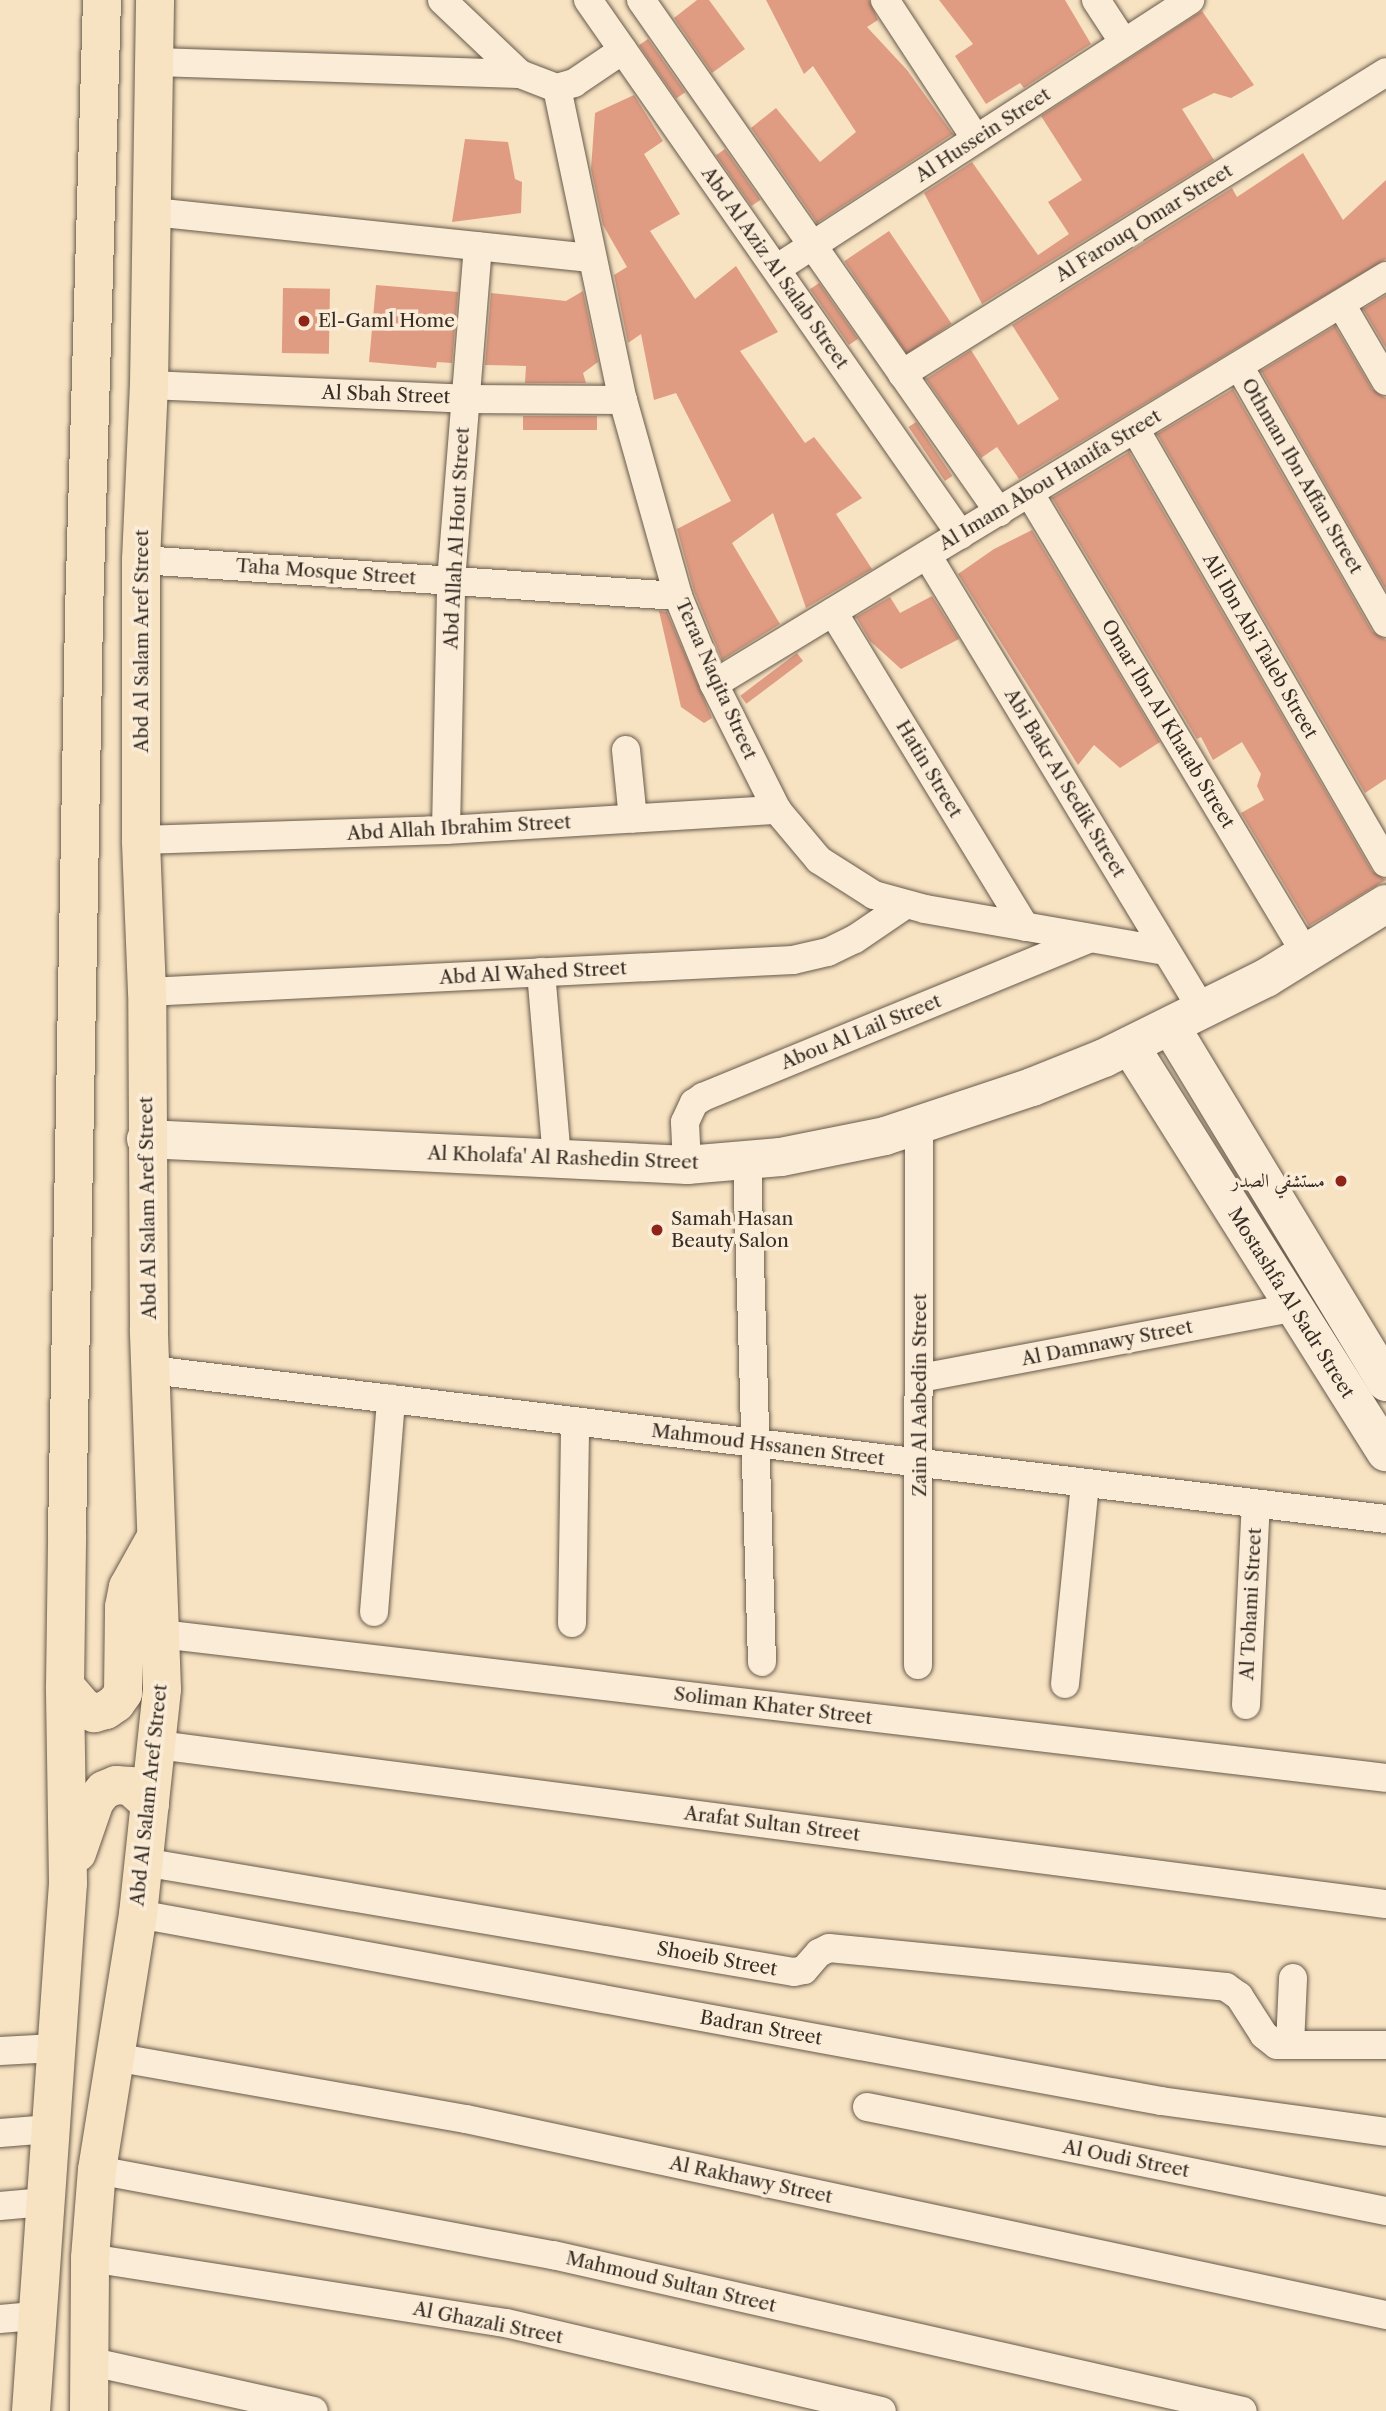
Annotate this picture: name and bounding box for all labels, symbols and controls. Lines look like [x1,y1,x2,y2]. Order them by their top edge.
street label: Al Hussein Street [911,83,1055,187]
street label: Al Farouq Omar Street [1051,159,1237,287]
street label: Abd Al Aziz Al Salab Street [696,162,854,374]
place label: El-Gaml Home [318,310,455,332]
marker: El-Gaml Home [296,313,312,329]
street label: Othman Ibn Affan Street [1236,374,1368,578]
street label: Al Sbah Street [321,381,451,409]
street label: Al Imam Abou Hanifa Street [934,404,1166,556]
street label: Abd Allah Al Hout Street [440,425,474,651]
street label: Abd Al Salam Aref Street [131,529,153,753]
street label: Ali Ibn Abi Taleb Street [1197,549,1323,743]
street label: Taha Mosque Street [235,554,417,590]
street label: Teraa Naqita Street [670,595,762,763]
street label: Omar Ibn Al Khatab Street [1096,615,1240,833]
street label: Abi Bakr Al Sedik Street [999,684,1131,882]
street label: Hatin Street [891,716,967,822]
street label: Abd Allah Ibrahim Street [346,811,572,845]
street label: Abd Al Wahed Street [438,957,628,989]
street label: Abou Al Lail Street [777,989,945,1075]
street label: Abd Al Salam Aref Street [135,1095,161,1321]
street label: Al Kholafa' Al Rashedin Street [427,1142,699,1174]
place label: مستشفي الصدر [1231,1170,1325,1192]
marker: مستشفي الصدر [1331,1171,1351,1191]
street label: Mostashfa Al Sadr Street [1223,1203,1359,1403]
place label: Samah Hasan Beauty Salon [671,1208,793,1252]
marker: Samah Hasan Beauty Salon [649,1222,665,1238]
street label: Zain Al Aabedin Street [909,1293,931,1497]
street label: Al Damnawy Street [1019,1315,1195,1371]
street label: Mahmoud Hssanen Street [650,1419,886,1471]
street label: Al Tohami Street [1236,1527,1266,1681]
street label: Abd Al Salam Aref Street [126,1682,172,1908]
street label: Soliman Khater Street [672,1682,874,1730]
street label: Arafat Sultan Street [683,1802,861,1846]
street label: Shoeib Street [655,1937,779,1981]
street label: Badran Street [698,2006,824,2050]
street label: Al Oudi Street [1061,2136,1191,2182]
street label: Al Rakhawy Street [667,2152,835,2208]
street label: Mahmoud Sultan Street [564,2247,778,2317]
street label: Al Ghazali Street [411,2297,565,2349]

